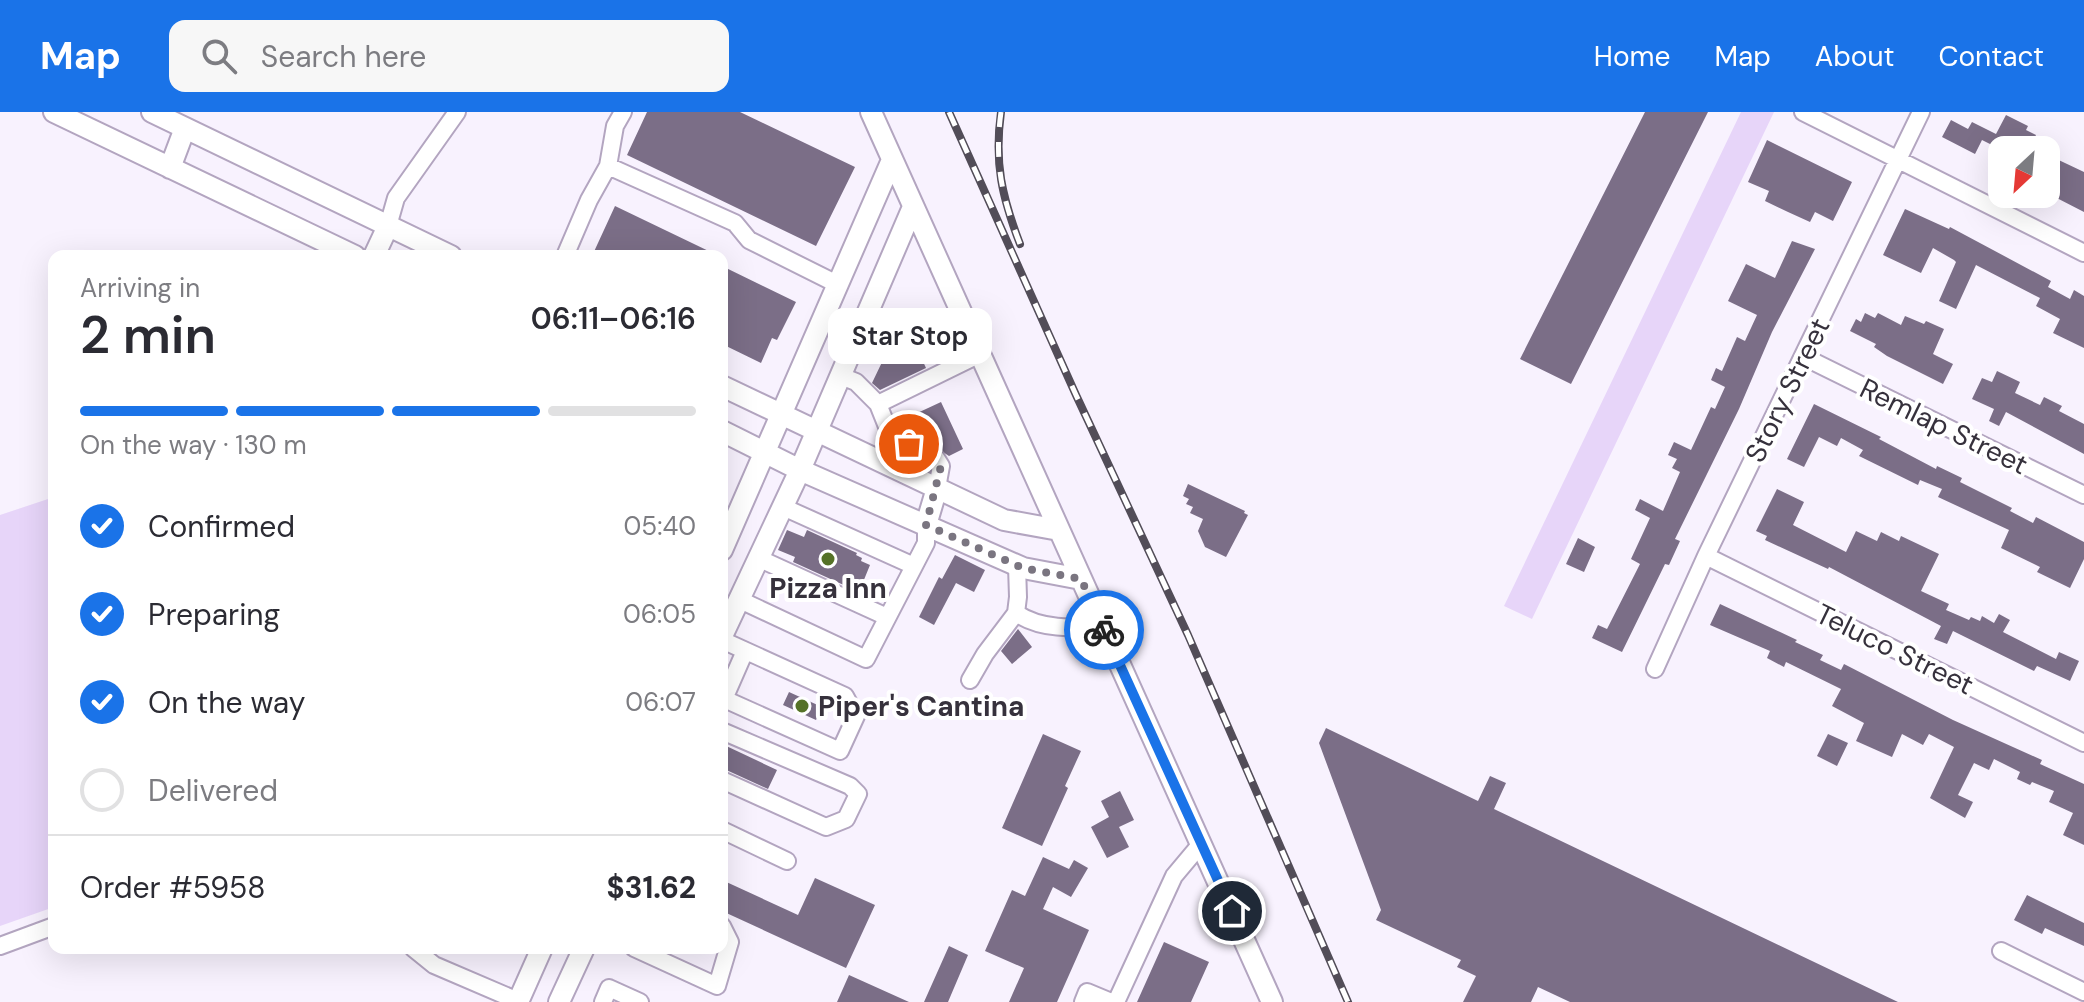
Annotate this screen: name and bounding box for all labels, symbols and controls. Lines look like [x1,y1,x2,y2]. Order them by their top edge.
search box [169,20,729,92]
text: Map [40,31,121,81]
icon: search [197,34,241,78]
text: Search here [261,37,426,76]
text: Home [1594,38,1670,75]
text: Map [1714,38,1771,75]
text: About [1815,38,1894,75]
text: Contact [1938,38,2044,75]
north arrow [1988,136,2060,208]
map controls [1988,136,2060,208]
text: Arriving in [80,271,200,305]
text: 06:11–06:16 [531,299,696,338]
text: 2 min [80,301,216,369]
callout: Star Stop [827,308,991,364]
street label: Story Street [1737,312,1838,469]
text: Star Stop [852,319,968,353]
street label: Remlap Street [1854,370,2034,483]
pin [875,410,943,478]
icon: bag [887,422,931,466]
text: On the way · 130 m [80,428,307,462]
icon: check [80,504,124,548]
text: Confirmed [148,507,295,546]
text: 05:40 [624,509,696,543]
marker: Pizza Inn [819,550,837,568]
place label: Pizza Inn [769,570,887,607]
courier [1064,590,1144,670]
icon: check [80,592,124,636]
text: Preparing [148,595,280,634]
street label: Teluco Street [1810,595,1980,704]
text: 06:05 [623,597,696,631]
icon: bike [1082,608,1126,652]
icon: check [80,680,124,724]
text: On the way [148,683,305,722]
text: 06:07 [625,685,696,719]
place label: Piper's Cantina [818,688,1024,725]
marker: Piper's Cantina [793,697,811,715]
text: Delivered [148,771,278,810]
text: Order #5958 [80,868,266,907]
text: $31.62 [606,868,696,907]
pin [1198,877,1266,945]
icon: home [1210,889,1254,933]

